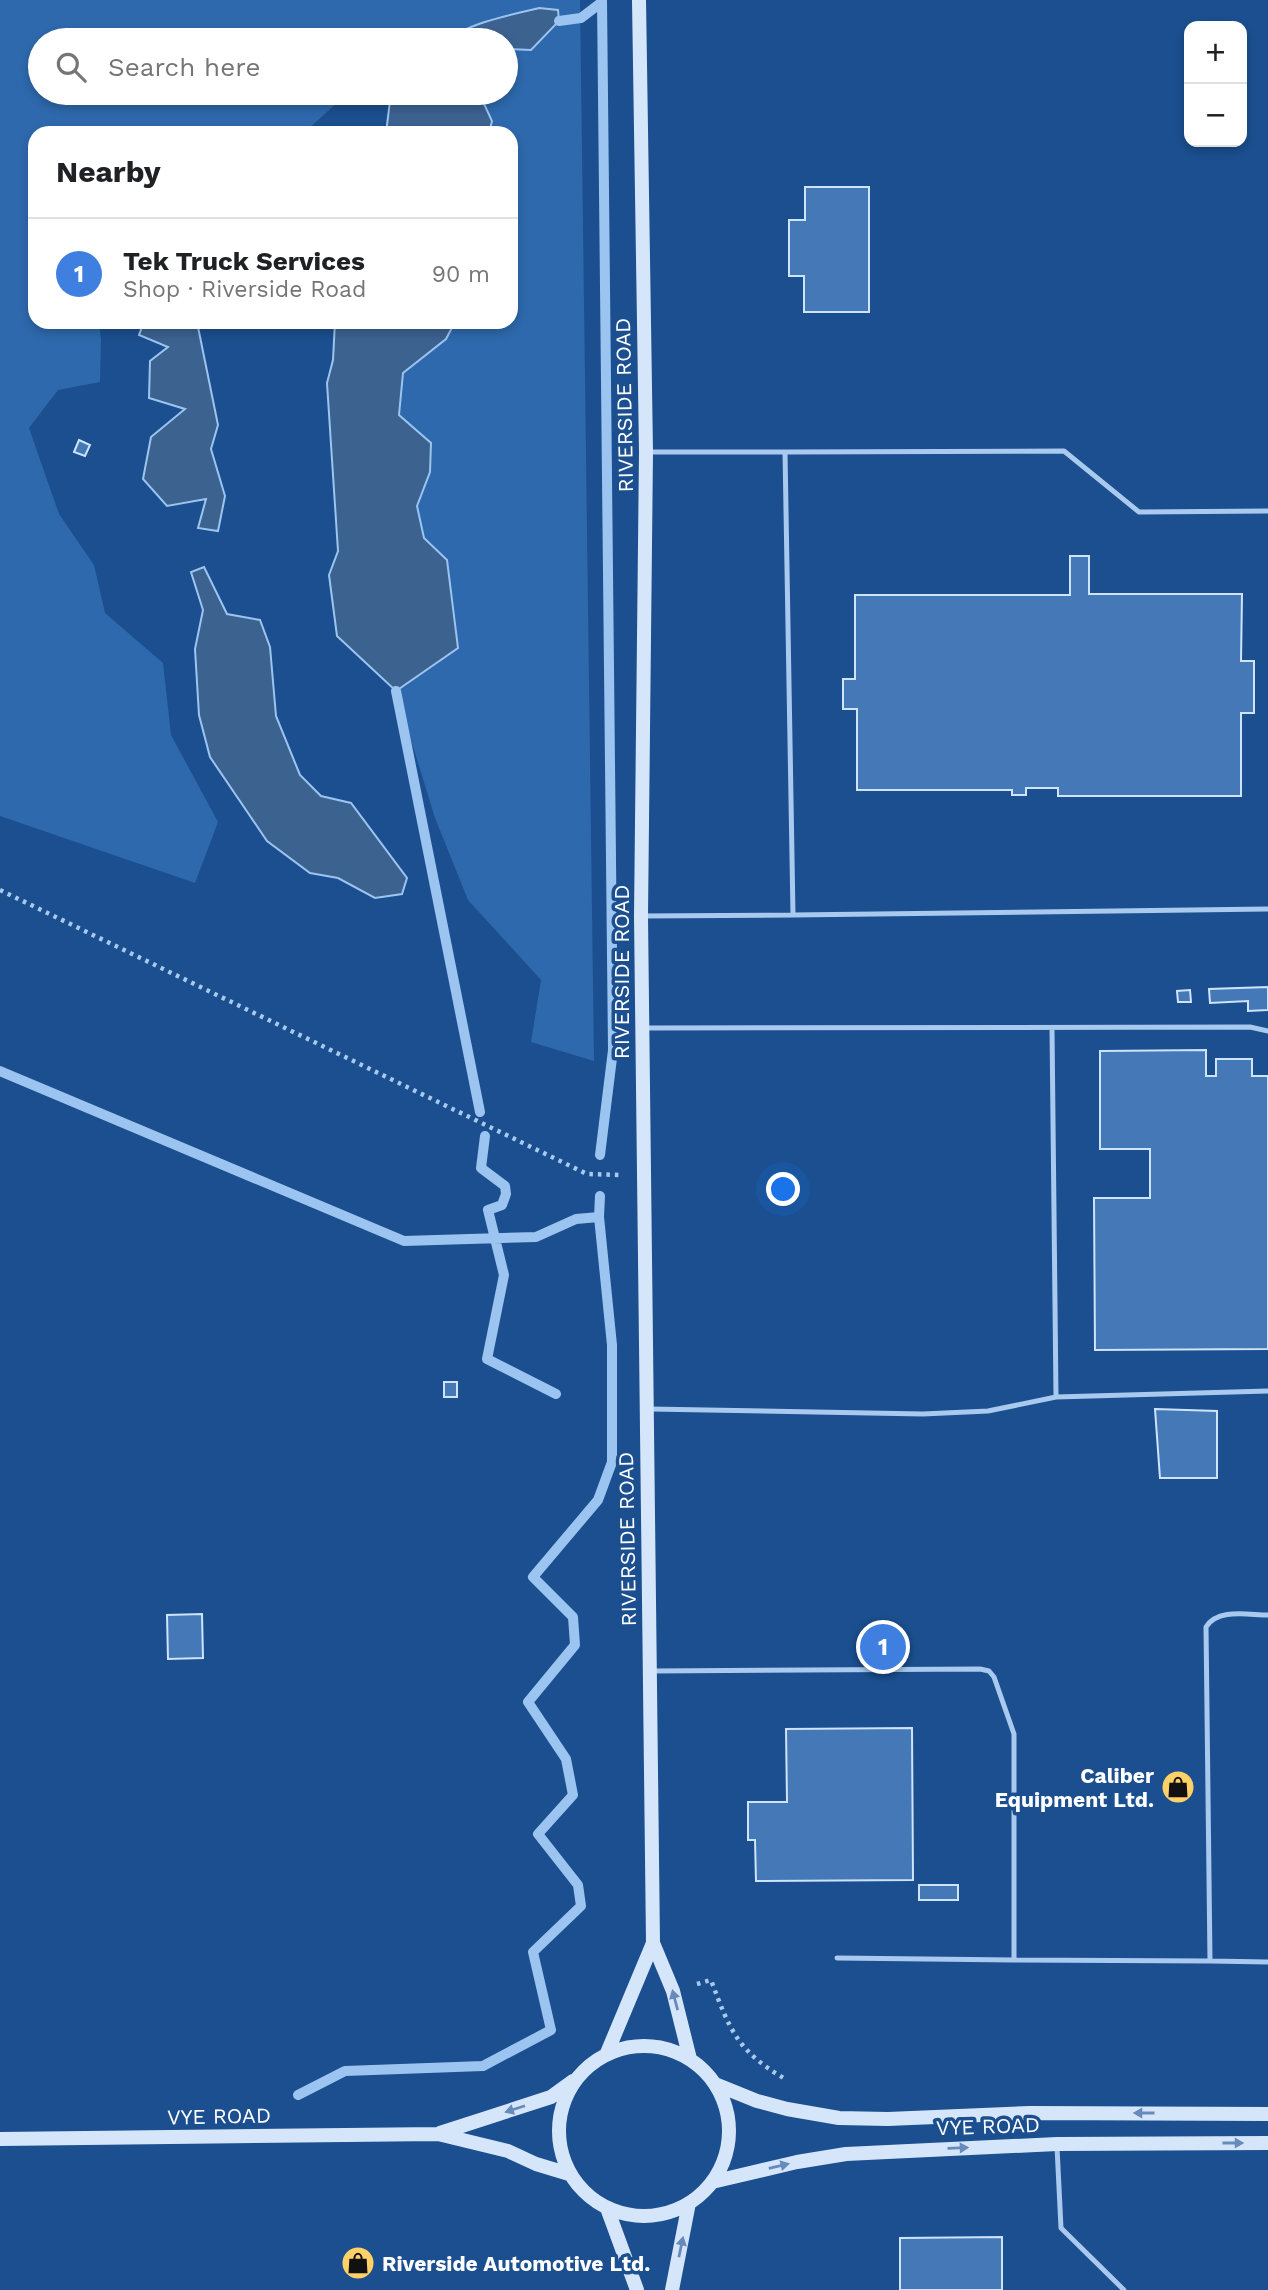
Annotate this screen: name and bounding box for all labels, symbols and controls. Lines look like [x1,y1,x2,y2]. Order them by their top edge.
map controls [1184,21,1247,147]
button: + [1184,21,1247,84]
search box [28,28,518,105]
icon: search [52,48,90,86]
text: Search here [108,52,260,82]
button: − [1184,84,1247,147]
text: Nearby [56,154,161,189]
text: Tek Truck Services [123,246,365,276]
text: 1 [74,261,84,288]
text: 90 m [432,261,490,288]
text: Shop · Riverside Road [123,276,366,303]
street label: RIVERSIDE ROAD [610,317,638,493]
street label: RIVERSIDE ROAD [609,885,634,1059]
your location [766,1172,800,1206]
street label: RIVERSIDE ROAD [613,1451,641,1627]
pin: 1 [860,1621,906,1673]
place label: Caliber Equipment Ltd. [995,1763,1154,1812]
shop icon: Caliber Equipment Ltd. [1159,1768,1197,1806]
one-way arrow [669,1989,680,2011]
street label: VYE ROAD [167,2103,271,2129]
one-way arrow [504,2105,525,2115]
one-way arrow [1133,2107,1155,2119]
street label: VYE ROAD [936,2112,1040,2140]
one-way arrow [1223,2137,1245,2149]
one-way arrow [947,2142,969,2153]
one-way arrow [768,2160,790,2171]
one-way arrow [675,2236,686,2258]
shop icon: Riverside Automotive Ltd. [339,2244,377,2282]
place label: Riverside Automotive Ltd. [382,2251,650,2276]

